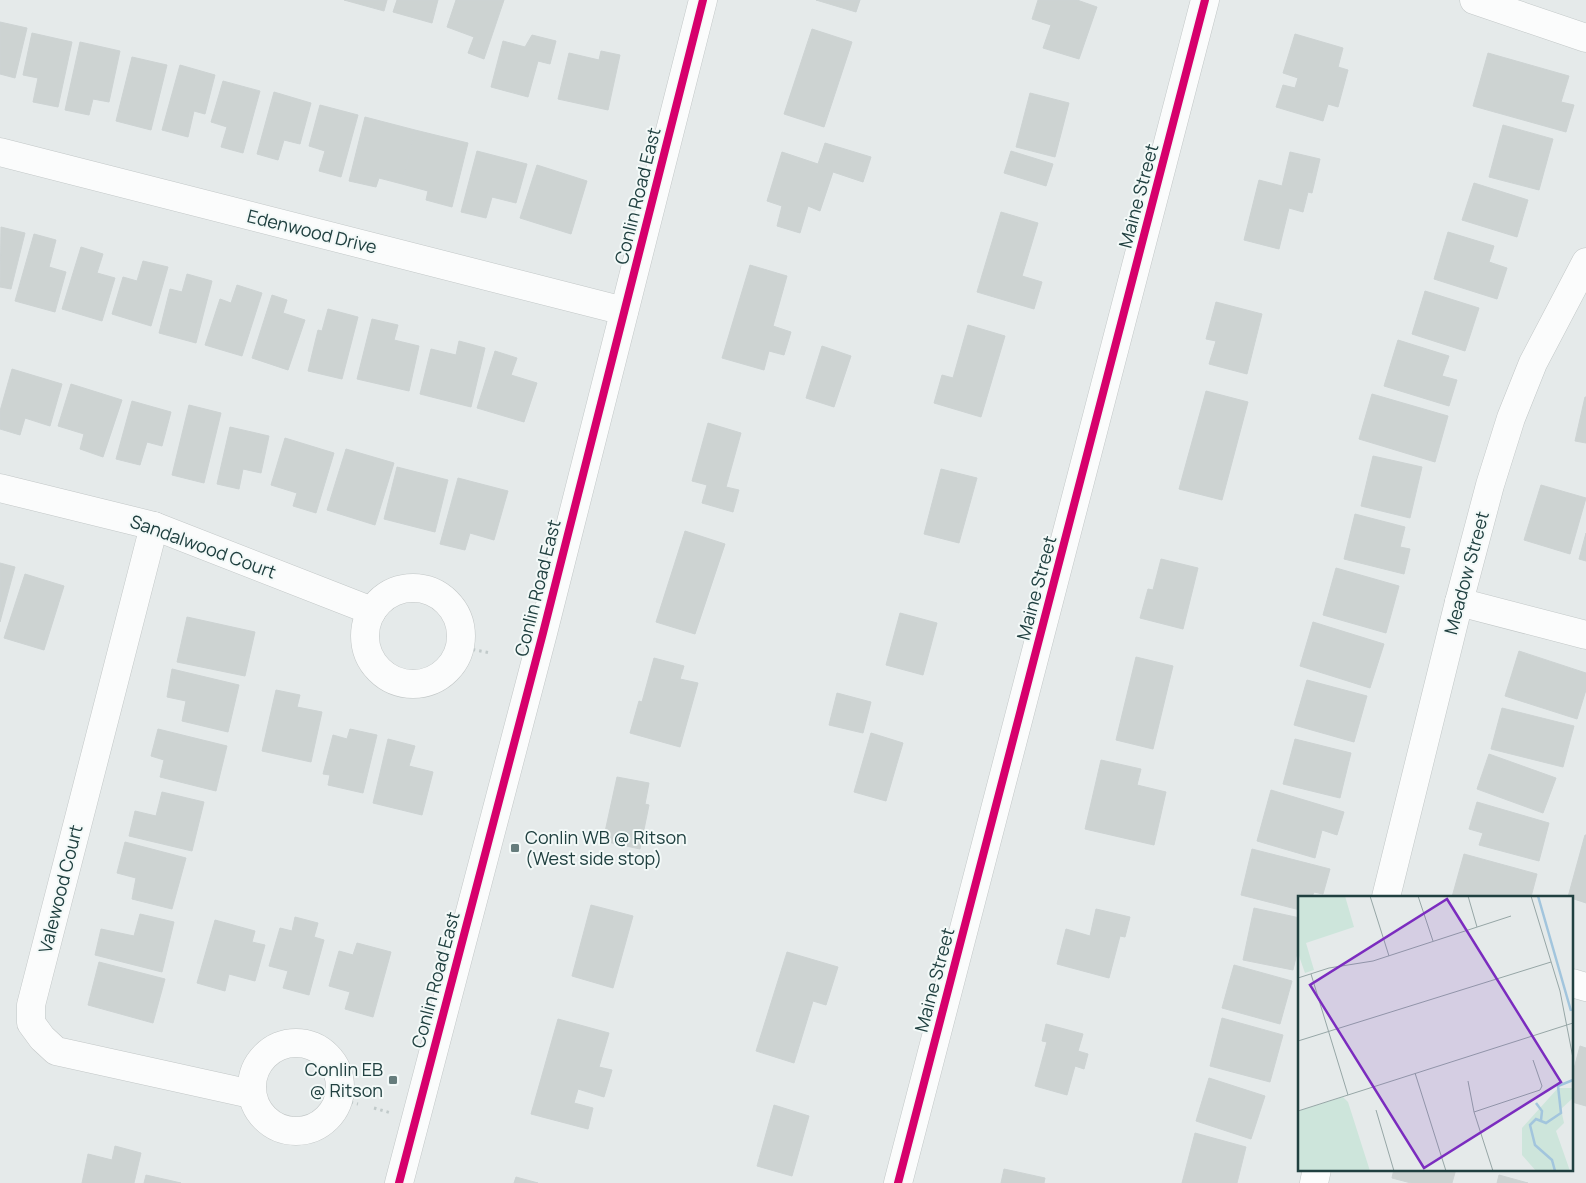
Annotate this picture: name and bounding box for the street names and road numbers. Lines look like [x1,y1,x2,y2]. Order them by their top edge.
street label: Conlin Road East [608,125,666,267]
street label: Maine Street [1113,141,1163,251]
street label: Edenwood Drive [245,203,380,259]
street label: Meadow Street [1438,508,1494,637]
street label: Sandalwood Court [127,509,280,584]
street label: Conlin Road East [508,517,566,659]
street label: Maine Street [1011,533,1061,643]
street label: Valewood Court [32,822,88,955]
street label: Conlin Road East [405,909,465,1051]
street label: Maine Street [909,925,959,1035]

